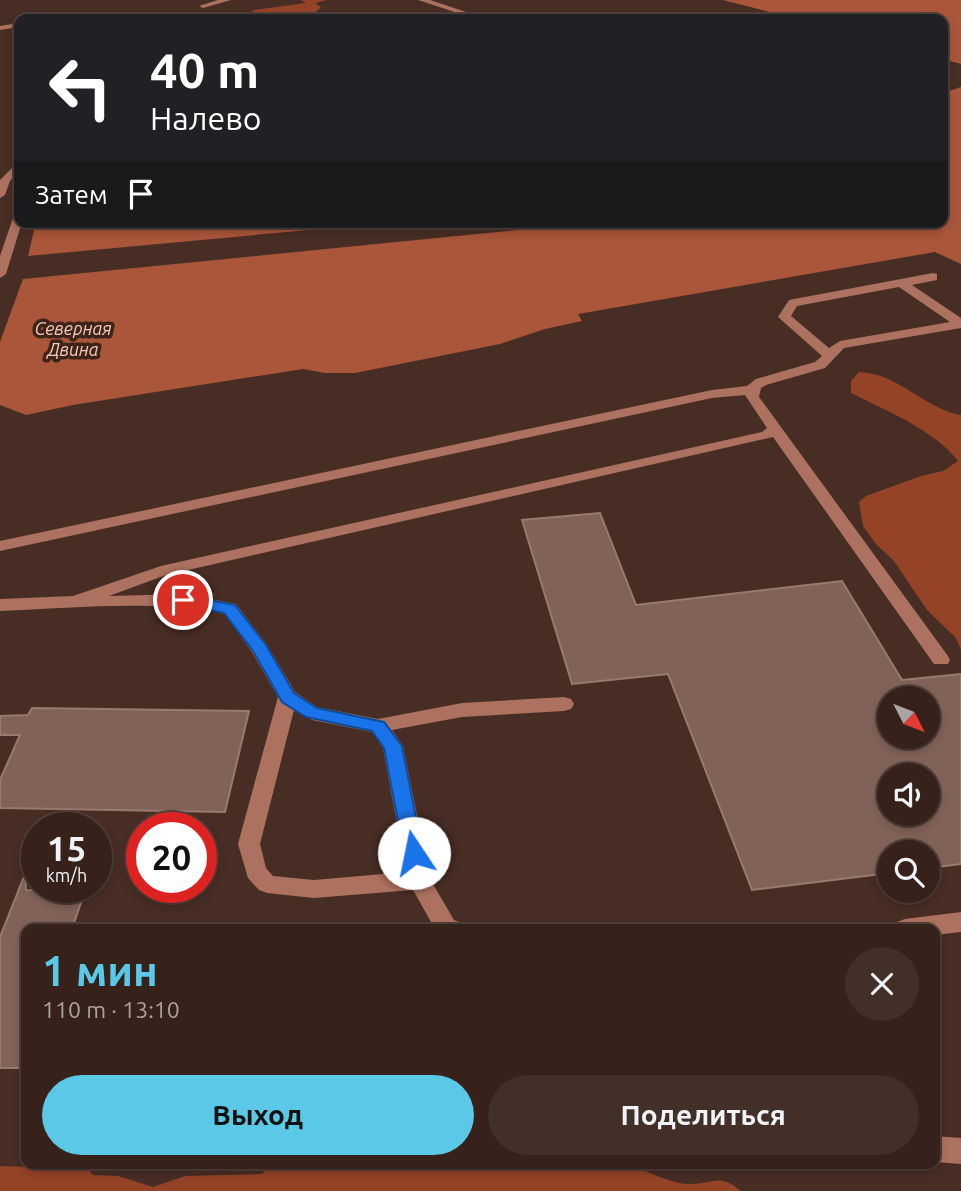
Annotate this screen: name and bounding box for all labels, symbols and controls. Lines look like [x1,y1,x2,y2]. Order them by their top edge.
icon: left [35,42,126,133]
text: 40 m [150,42,259,97]
text: Налево [150,100,262,136]
icon: arrive [122,175,160,213]
text: Затем [35,180,108,209]
water label: Северная Двина [34,318,112,359]
pin [153,570,213,630]
icon: arrive [164,581,202,619]
north arrow [877,686,940,749]
map controls [877,686,940,903]
button: sound [877,763,940,826]
speed limit sign: 20 [126,812,217,903]
position arrow [377,816,451,890]
text: 15 [47,828,86,868]
button: search [877,840,940,903]
text: km/h [46,865,87,885]
text: 1 мин [42,947,158,994]
button: close [845,947,919,1021]
text: 110 m · 13:10 [42,997,180,1022]
button: Выход [42,1075,474,1155]
button: Поделиться [488,1075,919,1155]

